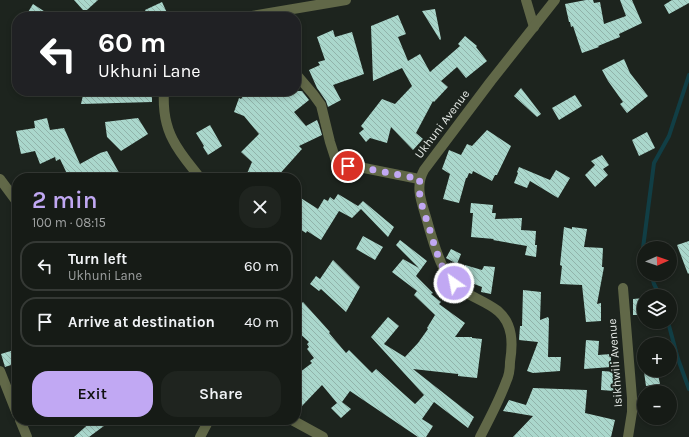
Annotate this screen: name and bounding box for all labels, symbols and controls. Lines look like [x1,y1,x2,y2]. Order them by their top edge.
text: 60 m [98,26,166,59]
icon: left [32,28,84,80]
text: Ukhuni Lane [98,60,201,82]
street label: Ukhuni Avenue [412,87,472,161]
pin [331,149,365,183]
icon: arrive [337,155,359,177]
text: 2 min [32,186,98,214]
button: close [239,186,281,228]
text: 100 m · 08:15 [32,215,106,230]
north arrow [637,241,677,281]
map controls [637,241,677,425]
text: Turn left [68,250,127,268]
icon: left [34,255,56,277]
text: 60 m [244,257,279,275]
position arrow [433,262,475,304]
text: Ukhuni Lane [68,268,142,283]
button: layers [637,289,677,329]
icon: arrive [34,311,56,333]
text: Arrive at destination [68,313,215,331]
text: 40 m [244,313,279,331]
street label: Isikhwili Avenue [605,318,625,408]
button: + [637,337,677,377]
button: Exit [32,371,153,417]
button: Share [161,371,281,417]
button: − [637,385,677,425]

